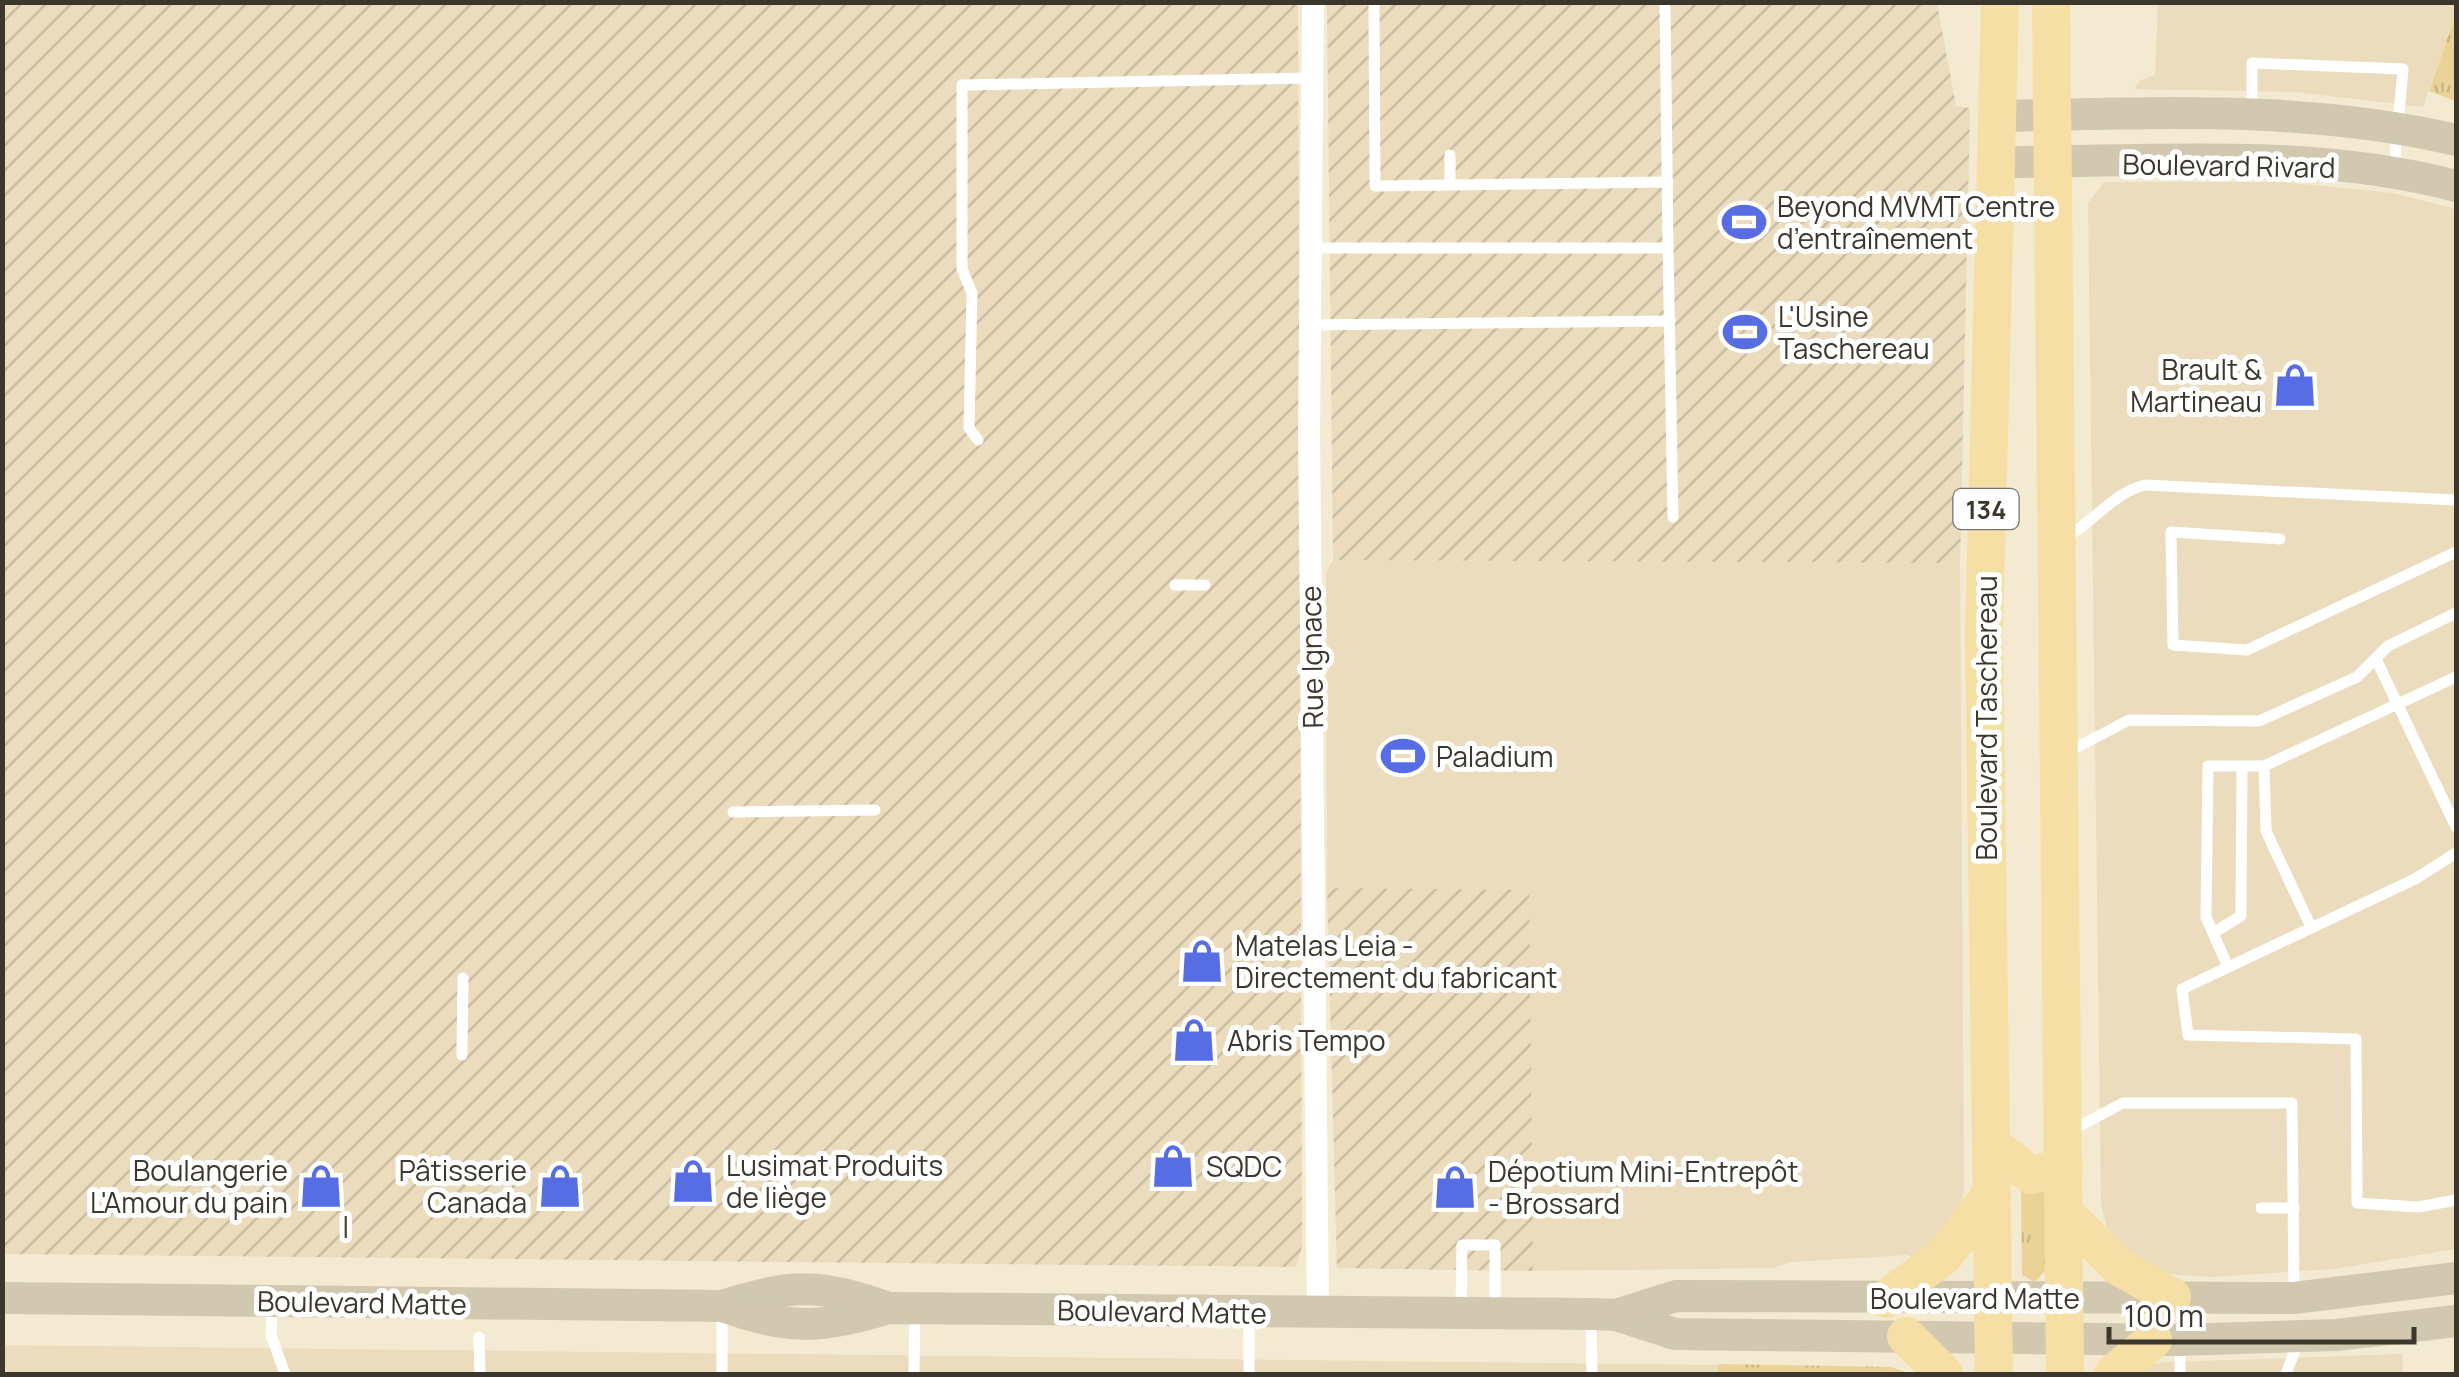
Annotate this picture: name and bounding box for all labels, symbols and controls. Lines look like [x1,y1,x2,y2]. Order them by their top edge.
street label: Boulevard Rivard [2122,144,2336,186]
place label: Beyond MVMT Centre d’entraînement [1777,187,2055,257]
sports icon: Beyond MVMT Centre d’entraînement [1720,198,1768,246]
place label: L'Usine Taschereau [1778,297,1930,367]
sports icon: L'Usine Taschereau [1721,308,1769,356]
place label: Brault & Martineau [2130,350,2262,420]
shop icon: Brault & Martineau [2271,361,2319,409]
road number: 134 [1954,489,2018,529]
street label: Boulevard Taschereau [1967,575,2005,861]
street label: Rue Ignace [1291,585,1331,729]
sports icon: Paladium [1379,732,1427,780]
place label: Paladium [1436,737,1553,775]
place label: Matelas Leia - Directement du fabricant [1235,926,1558,996]
shop icon: Matelas Leia - Directement du fabricant [1178,937,1226,985]
shop icon: Abris Tempo [1170,1016,1218,1064]
place label: Abris Tempo [1227,1021,1386,1059]
shop icon: SQDC [1149,1142,1197,1190]
place label: Lusimat Produits de liège [726,1146,943,1216]
place label: SQDC [1206,1147,1282,1185]
place label: Boulangerie L'Amour du pain [90,1151,288,1221]
place label: Pâtisserie Canada [399,1151,527,1221]
place label: Dépotium Mini-Entrepôt - Brossard [1488,1152,1799,1222]
shop icon: Lusimat Produits de liège [669,1157,717,1205]
shop icon: Boulangerie L'Amour du pain [297,1162,345,1210]
shop icon: Pâtisserie Canada [536,1162,584,1210]
shop icon: Dépotium Mini-Entrepôt - Brossard [1431,1163,1479,1211]
district label: I [342,1206,352,1247]
street label: Boulevard Matte [1870,1279,2080,1317]
street label: Boulevard Matte [257,1281,467,1323]
scale bar [2109,1282,2414,1344]
street label: Boulevard Matte [1057,1290,1267,1332]
text: 100 m [2124,1295,2204,1336]

